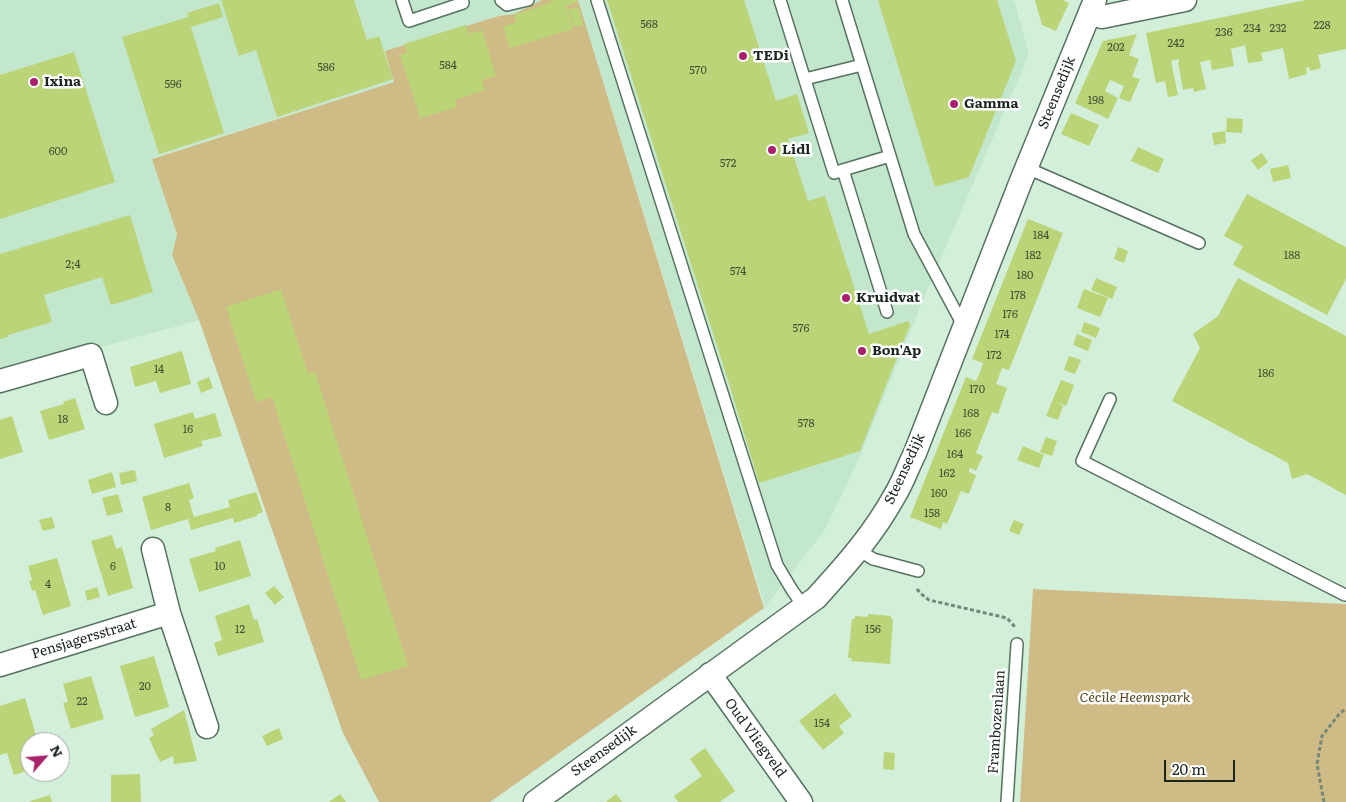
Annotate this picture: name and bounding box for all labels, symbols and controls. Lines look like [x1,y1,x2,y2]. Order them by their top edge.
house number: 568 [640,18,658,32]
house number: 228 [1313,19,1331,33]
house number: 234 [1243,22,1261,36]
house number: 232 [1270,22,1286,36]
house number: 236 [1215,26,1233,40]
house number: 242 [1167,37,1185,51]
house number: 202 [1107,41,1125,55]
place label: TEDi [753,48,789,64]
marker: TEDi [737,50,749,62]
street label: Steensedijk [1035,54,1079,132]
house number: 584 [439,59,457,73]
house number: 586 [317,61,335,75]
house number: 570 [689,64,707,78]
place label: Ixina [44,74,81,90]
marker: Ixina [28,76,40,88]
house number: 596 [164,78,182,92]
house number: 198 [1088,94,1104,108]
place label: Gamma [964,96,1019,112]
marker: Gamma [948,98,960,110]
place label: Lidl [782,142,810,158]
marker: Lidl [766,144,778,156]
house number: 600 [49,145,67,159]
house number: 572 [720,157,736,171]
house number: 184 [1033,229,1049,243]
house number: 182 [1025,249,1041,263]
house number: 188 [1284,249,1300,263]
house number: 2;4 [65,258,81,272]
house number: 574 [730,265,746,279]
house number: 180 [1017,269,1033,283]
house number: 178 [1010,289,1026,303]
place label: Kruidvat [856,290,920,306]
marker: Kruidvat [840,292,852,304]
house number: 176 [1002,308,1018,322]
house number: 576 [792,322,810,336]
house number: 174 [994,328,1010,342]
place label: Bon'Ap [872,343,921,359]
marker: Bon'Ap [856,345,868,357]
house number: 172 [986,349,1002,363]
house number: 14 [154,363,164,377]
house number: 186 [1258,367,1274,381]
house number: 170 [969,383,985,397]
house number: 168 [963,407,979,421]
house number: 18 [58,413,68,427]
house number: 578 [797,417,815,431]
house number: 16 [183,423,193,437]
house number: 166 [955,427,971,441]
street label: Steensedijk [881,431,929,507]
house number: 164 [947,448,963,462]
house number: 162 [939,467,955,481]
house number: 160 [931,487,947,501]
house number: 8 [165,501,171,515]
house number: 158 [924,507,940,521]
house number: 6 [110,560,116,574]
house number: 10 [215,560,225,574]
house number: 4 [45,578,51,592]
street label: Pensjagersstraat [30,615,138,663]
house number: 12 [235,623,245,637]
house number: 156 [865,623,881,637]
street label: Frambozenlaan [985,669,1009,775]
house number: 20 [139,680,151,694]
park label: Cécile Heemspark [1080,690,1190,706]
house number: 22 [76,695,88,709]
street label: Oud Vliegveld [721,695,789,781]
house number: 154 [814,717,830,731]
street label: Steensedijk [568,722,640,780]
north arrow [20,732,70,782]
text: N [46,741,69,760]
scale bar [1166,750,1237,782]
text: 20 m [1172,757,1206,780]

